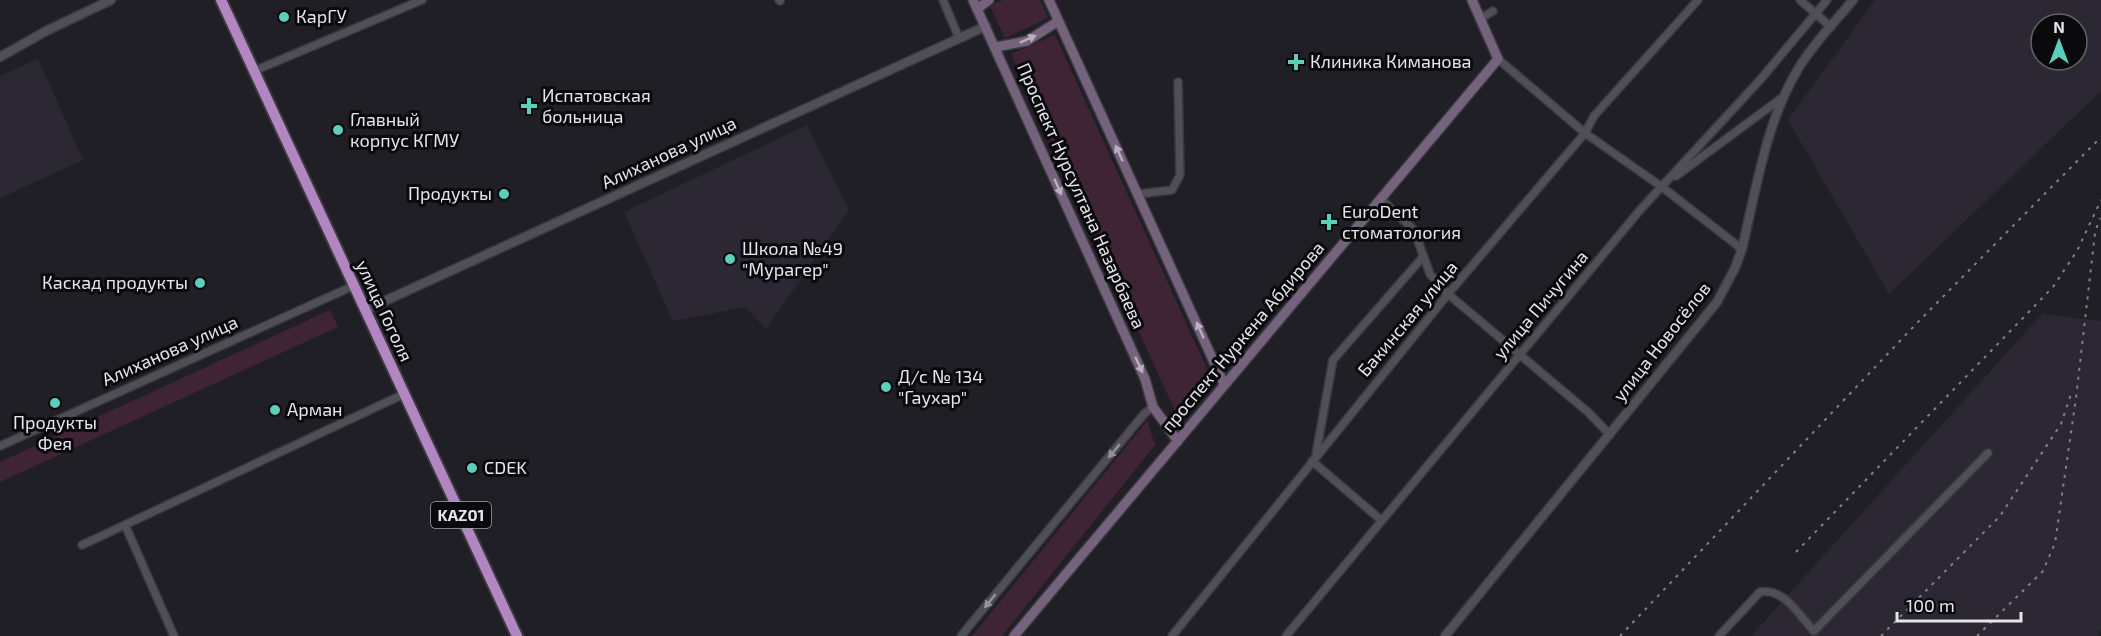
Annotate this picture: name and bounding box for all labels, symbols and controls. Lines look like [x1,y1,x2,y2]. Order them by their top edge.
place label: КарГУ [296,5,347,27]
marker: КарГУ [277,10,291,24]
north arrow [2029,12,2089,72]
text: N [2053,17,2065,36]
one-way arrow [1020,34,1037,43]
place label: Клиника Киманова [1310,50,1472,72]
marker: Клиника Киманова [1287,53,1305,71]
street label: Проспект Нурсултана Назарбаева [1013,59,1151,332]
place label: Испатовская больница [542,84,651,127]
marker: Испатовская больница [520,97,538,115]
place label: Главный корпус КГМУ [350,108,459,151]
street label: Алиханова улица [598,111,740,193]
marker: Главный корпус КГМУ [331,123,345,137]
one-way arrow [1115,144,1124,161]
one-way arrow [1053,179,1062,196]
place label: Продукты [408,182,492,204]
marker: Продукты [497,187,511,201]
place label: EuroDent стоматология [1342,200,1461,243]
marker: EuroDent стоматология [1320,213,1338,231]
place label: Школа №49 "Мурагер" [742,237,843,280]
street label: проспект Нуркена Абдирова [1156,237,1328,436]
street label: улица Пичугина [1488,245,1592,363]
marker: Школа №49 "Мурагер" [723,252,737,266]
street label: улица Гоголя [352,256,418,365]
street label: Бакинская улица [1353,256,1462,381]
place label: Каскад продукты [42,271,188,293]
marker: Каскад продукты [193,276,207,290]
street label: улица Новосёлов [1608,277,1715,406]
street label: Алиханова улица [98,310,241,390]
one-way arrow [1195,321,1205,339]
one-way arrow [1134,356,1143,373]
place label: Д/с № 134 "Гаухар" [898,365,983,408]
marker: Д/с № 134 "Гаухар" [879,380,893,394]
marker: Продукты Фея [48,396,62,410]
place label: Арман [287,398,343,420]
marker: Арман [268,403,282,417]
place label: Продукты Фея [13,411,97,454]
one-way arrow [1108,443,1121,458]
place label: CDEK [484,456,527,478]
marker: CDEK [465,461,479,475]
road number: KАZ01 [431,502,491,528]
scale bar [1897,585,2022,623]
one-way arrow [983,593,996,609]
text: 100 m [1906,594,1955,616]

